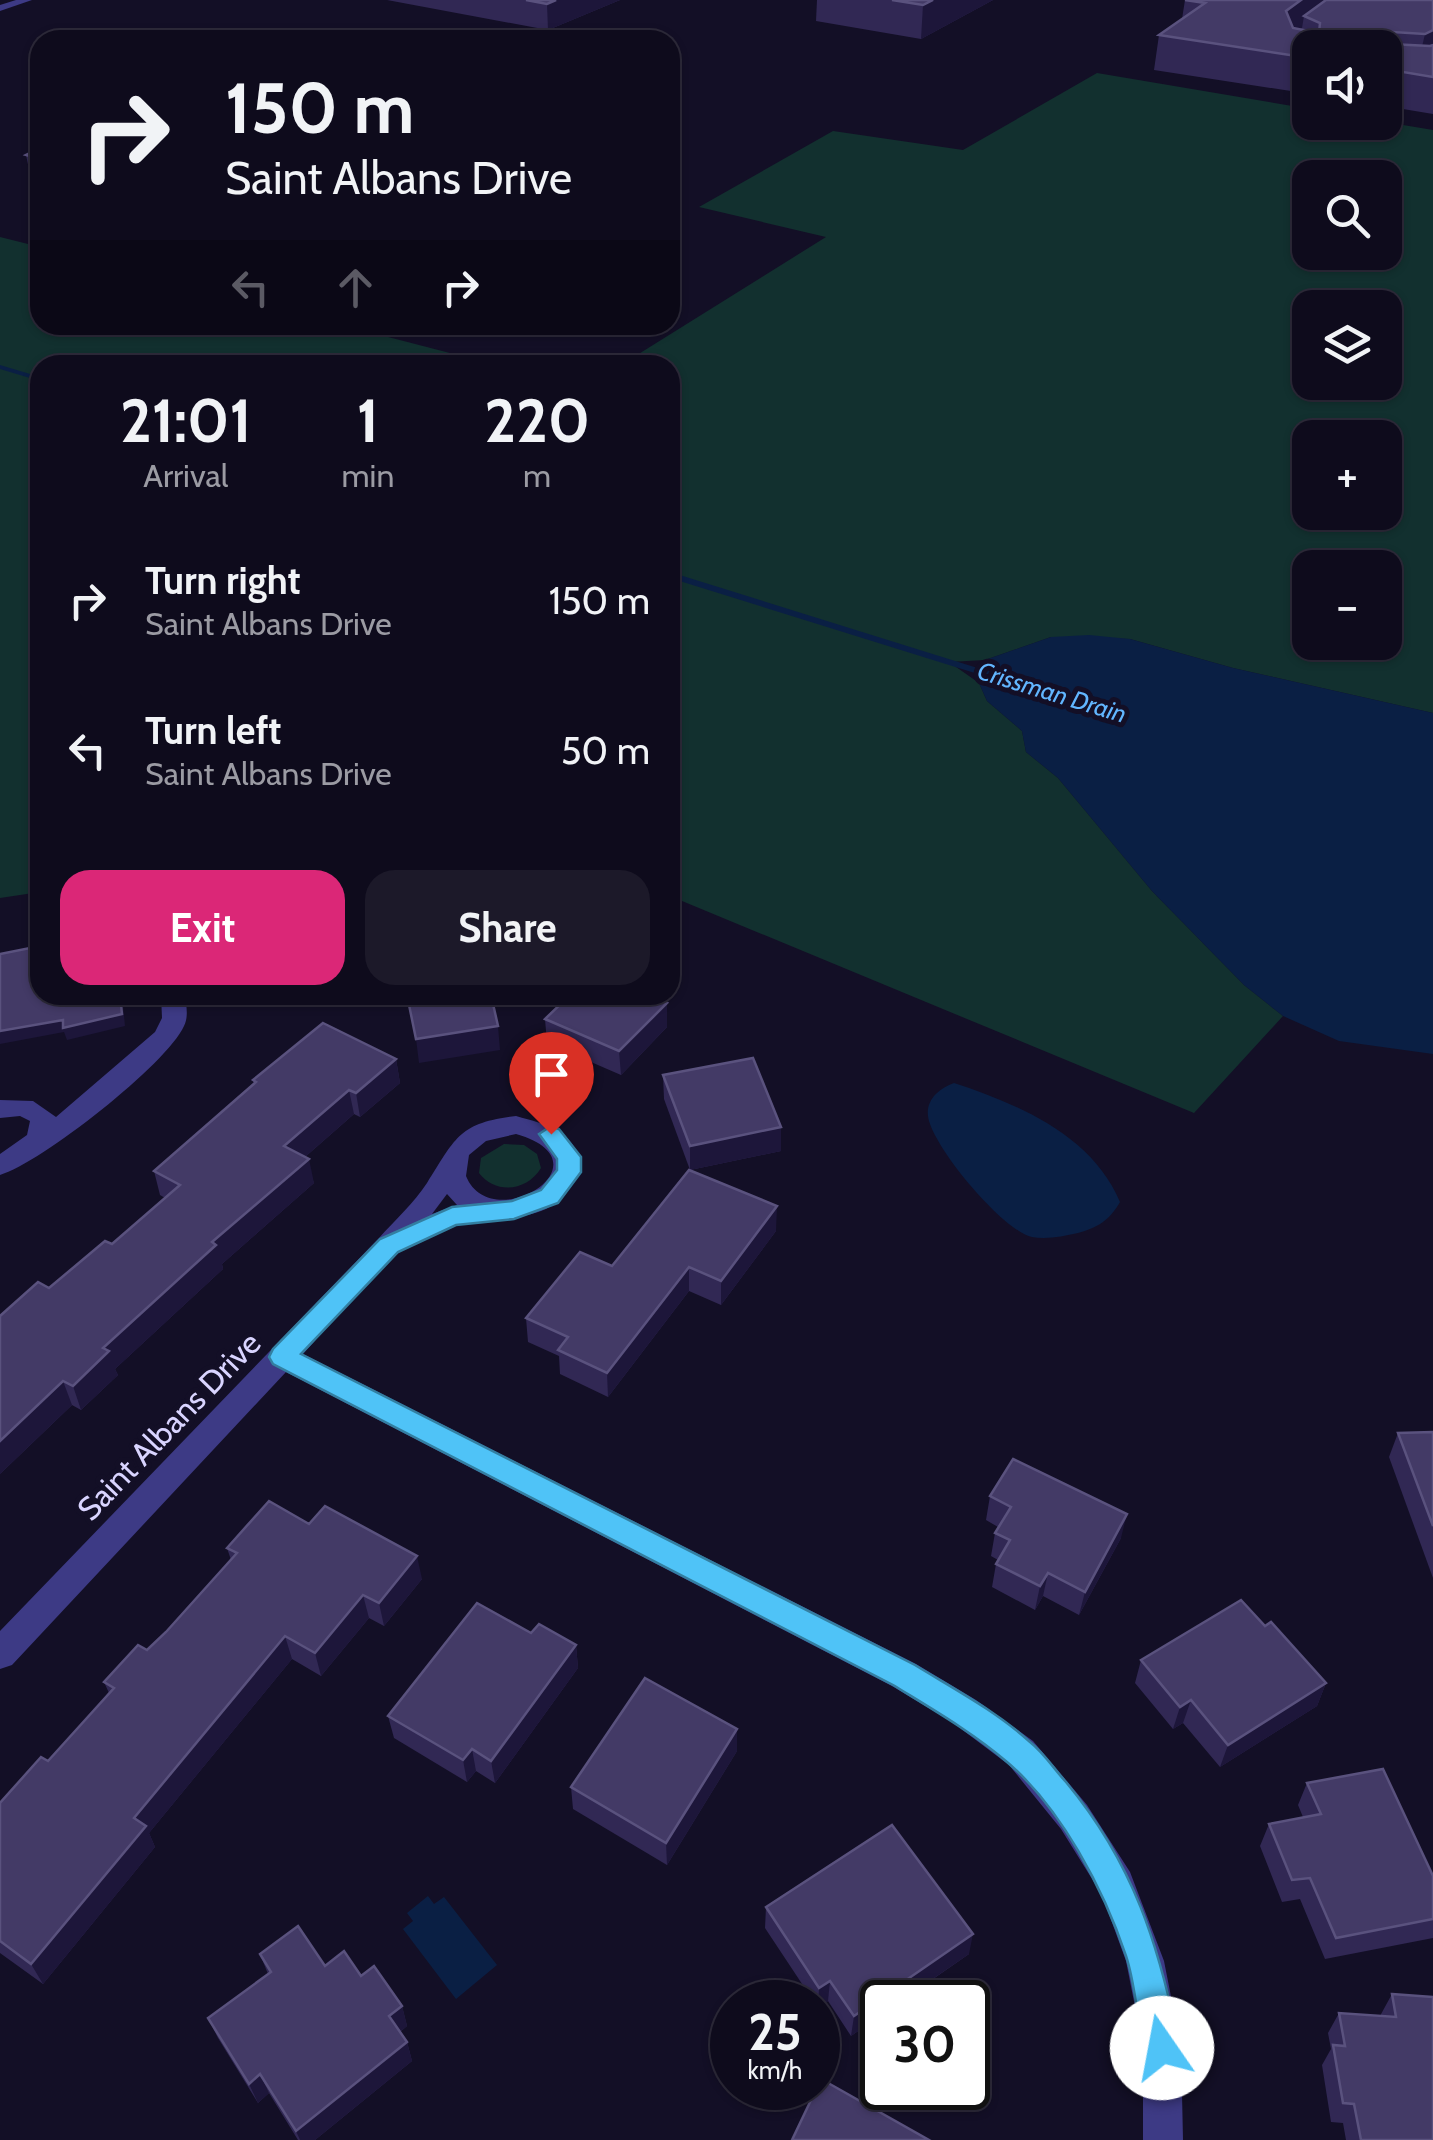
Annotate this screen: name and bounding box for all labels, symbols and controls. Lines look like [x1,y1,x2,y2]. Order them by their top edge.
map controls [1292,30,1402,660]
button: sound [1292,30,1402,140]
text: 150 m [225,65,414,151]
icon: right [60,70,190,200]
text: Saint Albans Drive [225,151,572,205]
button: search [1292,160,1402,270]
icon: left [223,260,278,315]
icon: ahead [328,260,383,315]
icon: right [433,260,488,315]
button: layers [1292,290,1402,400]
text: 21:01 [120,384,252,457]
text: 1 [357,384,379,457]
text: 220 [484,384,590,457]
button: + [1292,420,1402,530]
text: Arrival [143,456,228,495]
text: min [342,456,394,495]
text: m [523,456,551,495]
button: − [1292,550,1402,660]
text: Turn right [145,557,301,604]
icon: right [60,573,115,628]
text: 150 m [549,577,650,624]
text: Saint Albans Drive [145,604,392,643]
water label: Crissman Drain [974,655,1130,729]
text: Turn left [145,707,281,754]
icon: left [60,723,115,778]
text: 50 m [561,727,650,774]
text: Saint Albans Drive [145,754,392,793]
button: Exit [60,870,345,985]
button: Share [365,870,650,985]
pin [509,1032,594,1135]
icon: arrive [524,1047,579,1102]
street label: Saint Albans Drive [69,1323,268,1528]
speed limit sign: 30 [860,1980,990,2110]
position arrow [1110,1996,1214,2100]
text: 25 [748,2002,802,2063]
text: km/h [748,2055,802,2085]

